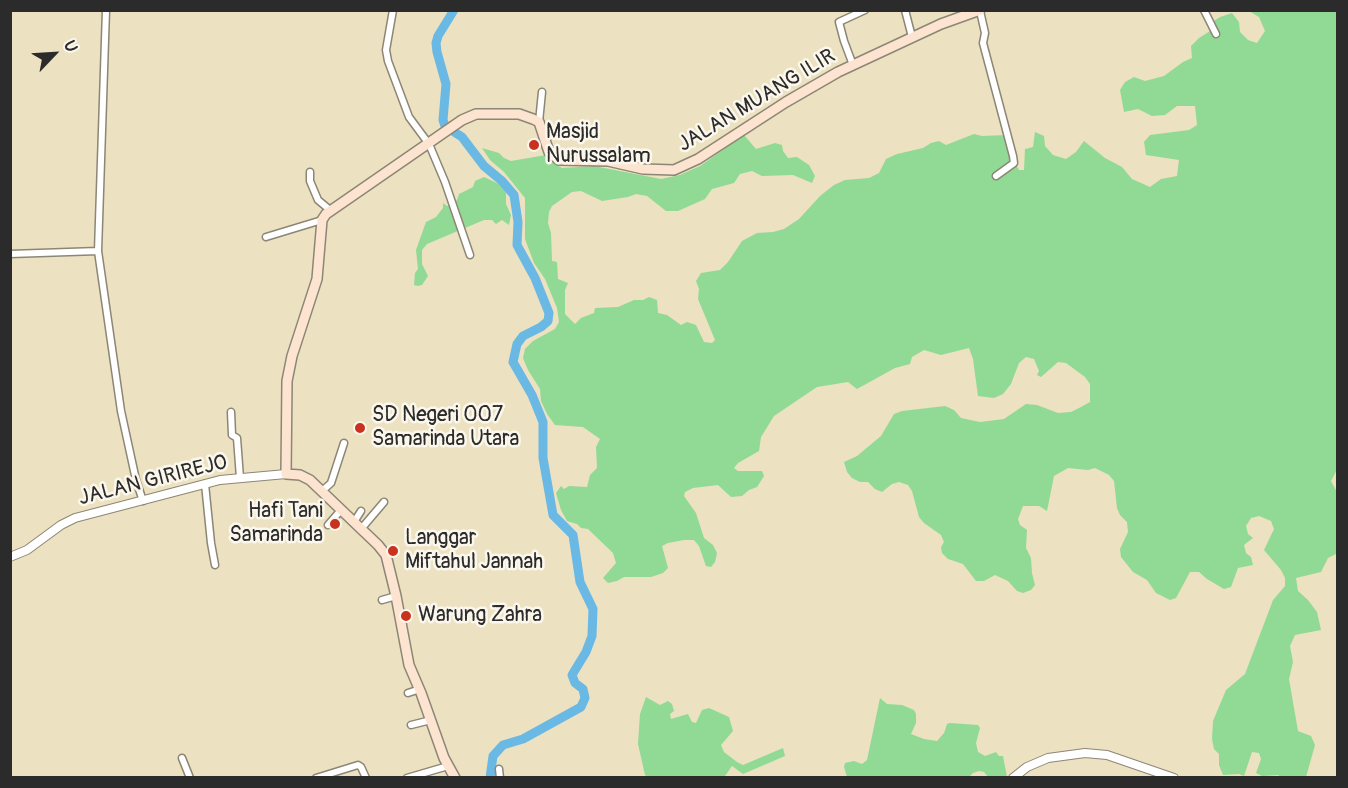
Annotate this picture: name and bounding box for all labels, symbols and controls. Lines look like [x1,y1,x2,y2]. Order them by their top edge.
north arrow [24,24,84,84]
text: U [59,37,82,55]
street label: JALAN MUANG ILIR [674,44,840,158]
place label: Masjid Nurussalam [546,120,651,170]
marker: Masjid Nurussalam [527,138,541,152]
place label: SD Negeri 007 Samarinda Utara [372,403,519,453]
marker: SD Negeri 007 Samarinda Utara [353,421,367,435]
street label: JALAN GIRIREJO [76,450,230,512]
place label: Hafi Tani Samarinda [230,499,323,549]
marker: Hafi Tani Samarinda [328,517,342,531]
place label: Langgar Miftahul Jannah [405,526,543,576]
marker: Langgar Miftahul Jannah [386,544,400,558]
place label: Warung Zahra [418,603,542,629]
marker: Warung Zahra [399,609,413,623]

